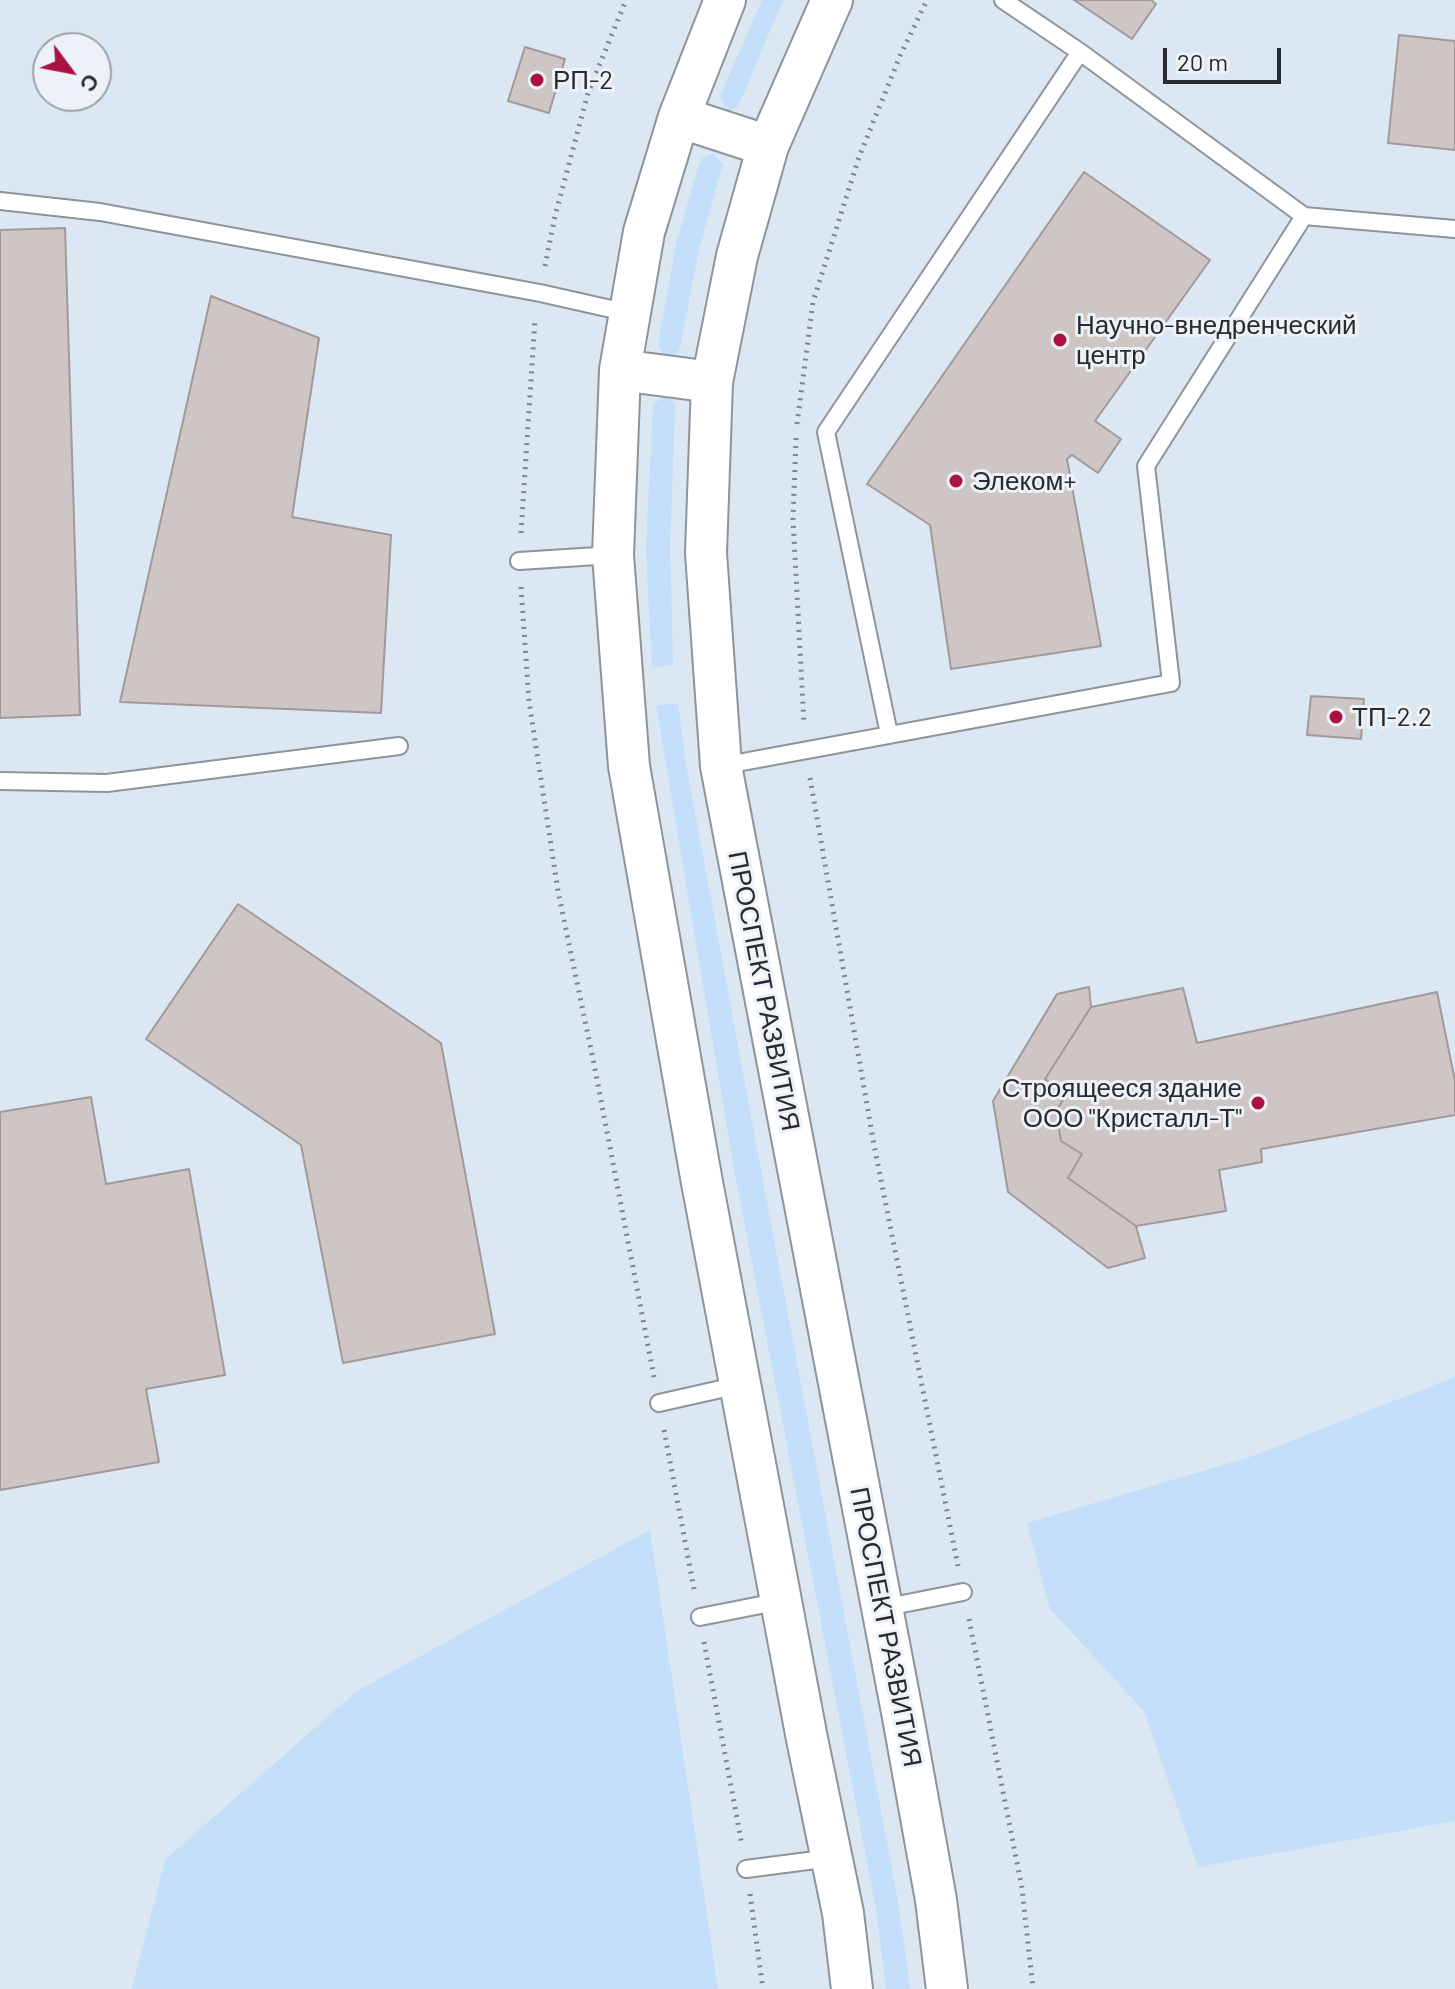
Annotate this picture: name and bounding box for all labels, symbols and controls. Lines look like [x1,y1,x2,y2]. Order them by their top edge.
north arrow [32,32,112,112]
scale bar [1167,32,1285,82]
text: 20 m [1177,47,1228,76]
place label: РП-2 [553,64,613,96]
text: С [75,70,106,97]
marker: РП-2 [528,71,546,89]
place label: Научно-внедренческий центр [1076,309,1356,370]
marker: Научно-внедренческий центр [1051,331,1069,349]
place label: Элеком+ [972,465,1076,497]
marker: Элеком+ [947,472,965,490]
place label: ТП-2.2 [1352,701,1432,733]
marker: ТП-2.2 [1327,708,1345,726]
street label: ПРОСПЕКТ РАЗВИТИЯ [722,848,806,1134]
place label: Строящееся здание ООО "Кристалл-Т" [1002,1072,1242,1134]
marker: Строящееся здание ООО "Кристалл-Т" [1249,1094,1267,1112]
street label: ПРОСПЕКТ РАЗВИТИЯ [844,1484,928,1770]

